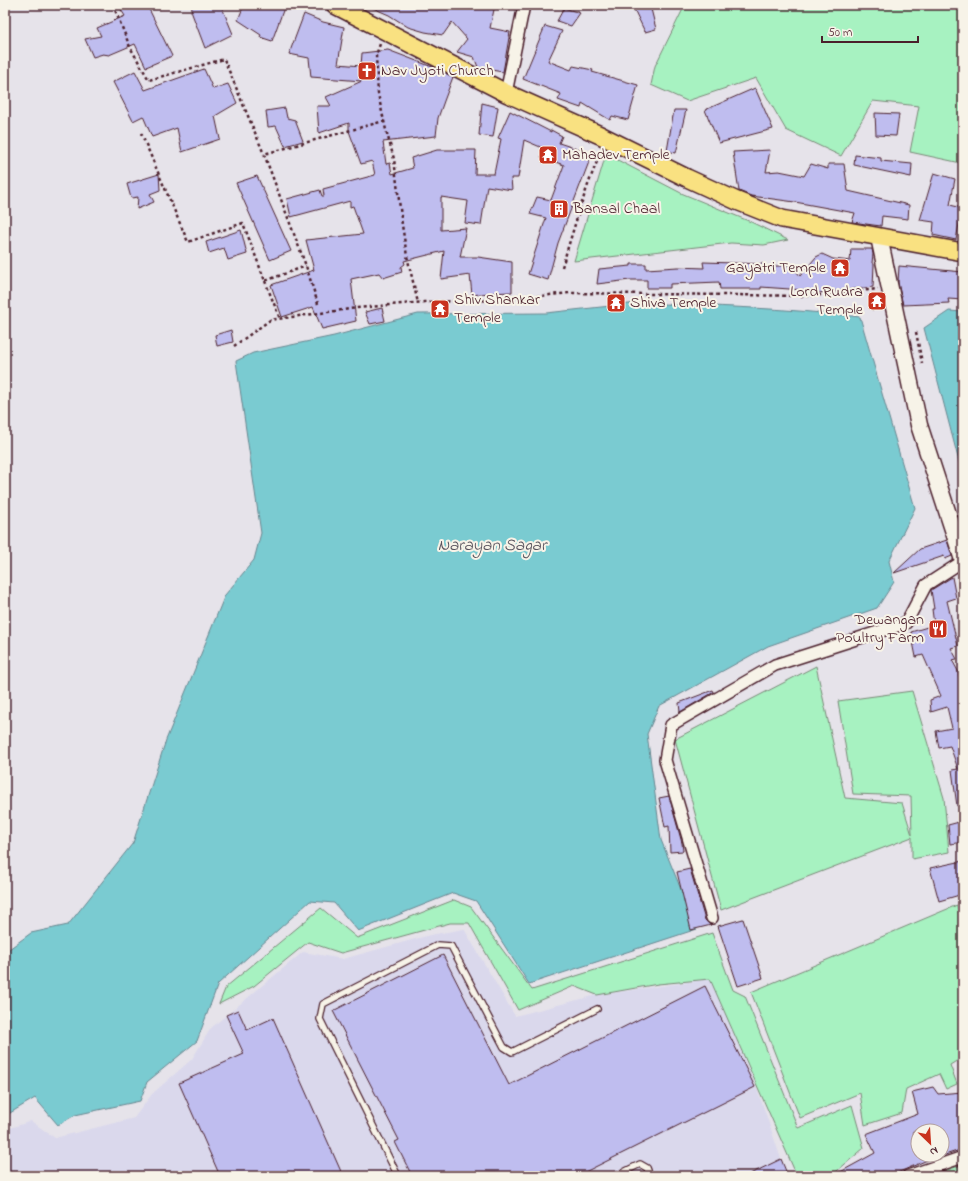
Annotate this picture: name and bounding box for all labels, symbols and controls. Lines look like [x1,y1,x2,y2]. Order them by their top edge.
scale bar [822,18,918,44]
text: 50 m [828,24,852,42]
place label: Nav Jyoti Church [381,59,494,83]
church icon: Nav Jyoti Church [356,60,378,82]
place label: Mahadev Temple [562,143,671,167]
temple icon: Mahadev Temple [537,144,559,166]
place label: Bansal Chaal [572,197,660,221]
building icon: Bansal Chaal [548,198,570,220]
place label: Gayatri Temple [726,256,827,280]
temple icon: Gayatri Temple [829,257,851,279]
place label: Lord Rudra Temple [790,280,864,322]
place label: Shiv Shankar Temple [454,288,540,330]
temple icon: Lord Rudra Temple [866,290,888,312]
place label: Shiva Temple [630,291,717,315]
temple icon: Shiva Temple [605,292,627,314]
temple icon: Shiv Shankar Temple [429,298,451,320]
water label: Narayan Sagar [438,533,549,559]
place label: Dewangan Poultry Farm [836,608,924,650]
restaurant icon: Dewangan Poultry Farm [927,618,949,640]
north arrow [910,1123,950,1163]
text: N [927,1142,941,1160]

